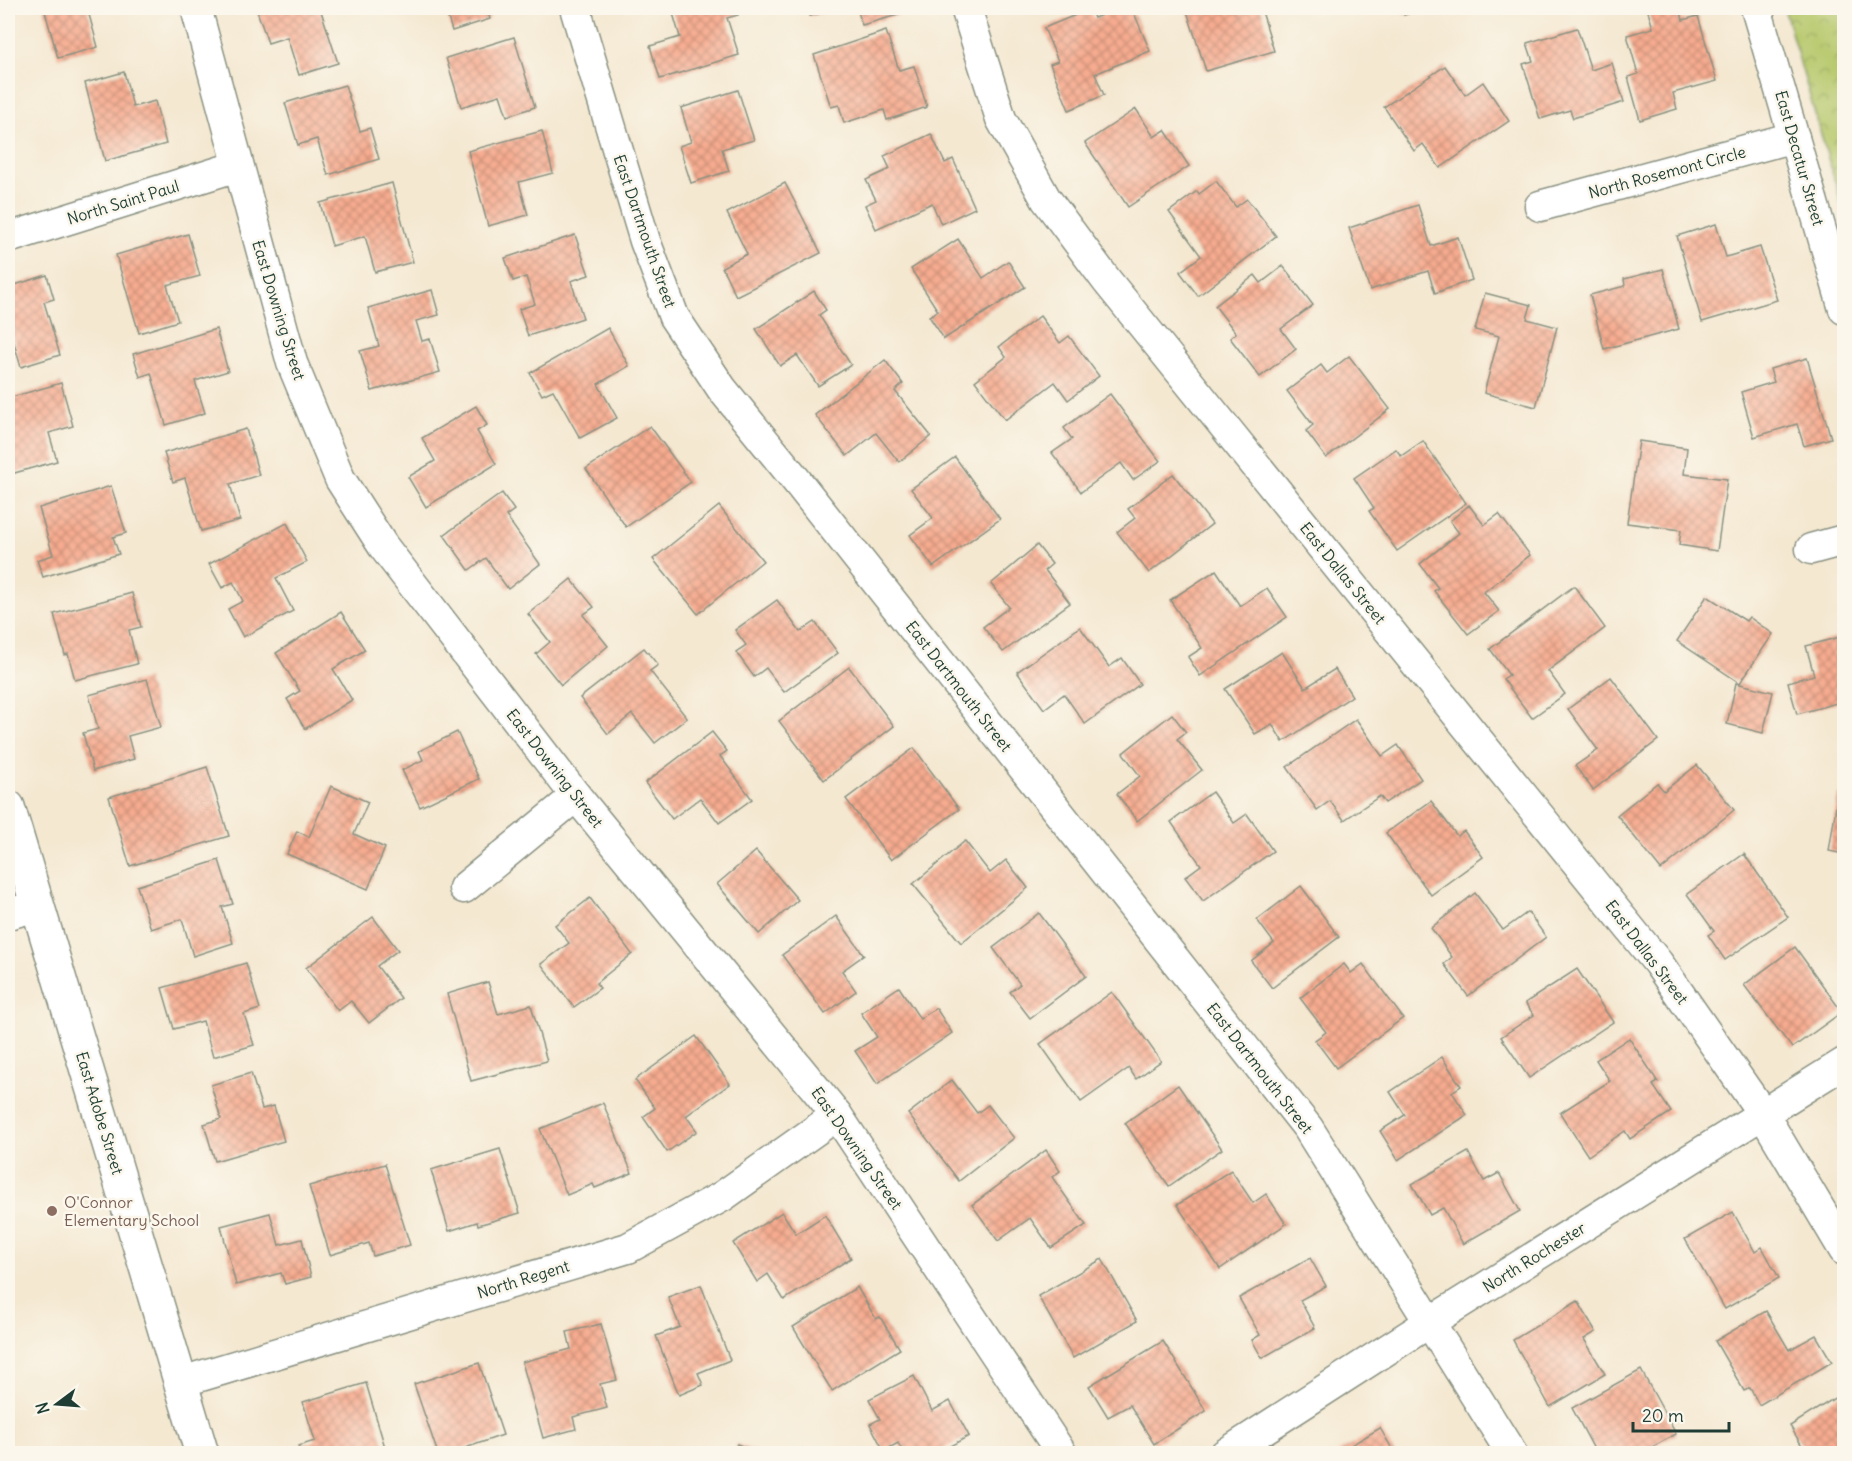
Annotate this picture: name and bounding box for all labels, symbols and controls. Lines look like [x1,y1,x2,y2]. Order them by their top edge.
street label: East Decatur Street [1771,88,1829,228]
street label: North Rosemont Circle [1586,141,1748,203]
street label: East Dartmouth Street [609,152,681,311]
street label: North Saint Paul [65,175,181,229]
street label: East Downing Street [248,238,310,383]
street label: East Dallas Street [1296,518,1391,628]
street label: East Dartmouth Street [902,617,1017,756]
street label: East Downing Street [502,705,608,832]
street label: East Dallas Street [1601,896,1693,1009]
street label: East Dartmouth Street [1203,999,1318,1138]
street label: East Adobe Street [72,1049,128,1177]
street label: East Downing Street [807,1083,907,1214]
place label: O'Connor Elementary School [64,1192,199,1230]
marker: O'Connor Elementary School [45,1204,59,1218]
street label: North Rochester [1479,1217,1590,1297]
street label: North Regent [474,1255,572,1303]
north arrow [27,1374,87,1434]
scale bar [1633,1395,1729,1433]
text: N [31,1400,54,1416]
text: 20 m [1642,1404,1684,1427]

